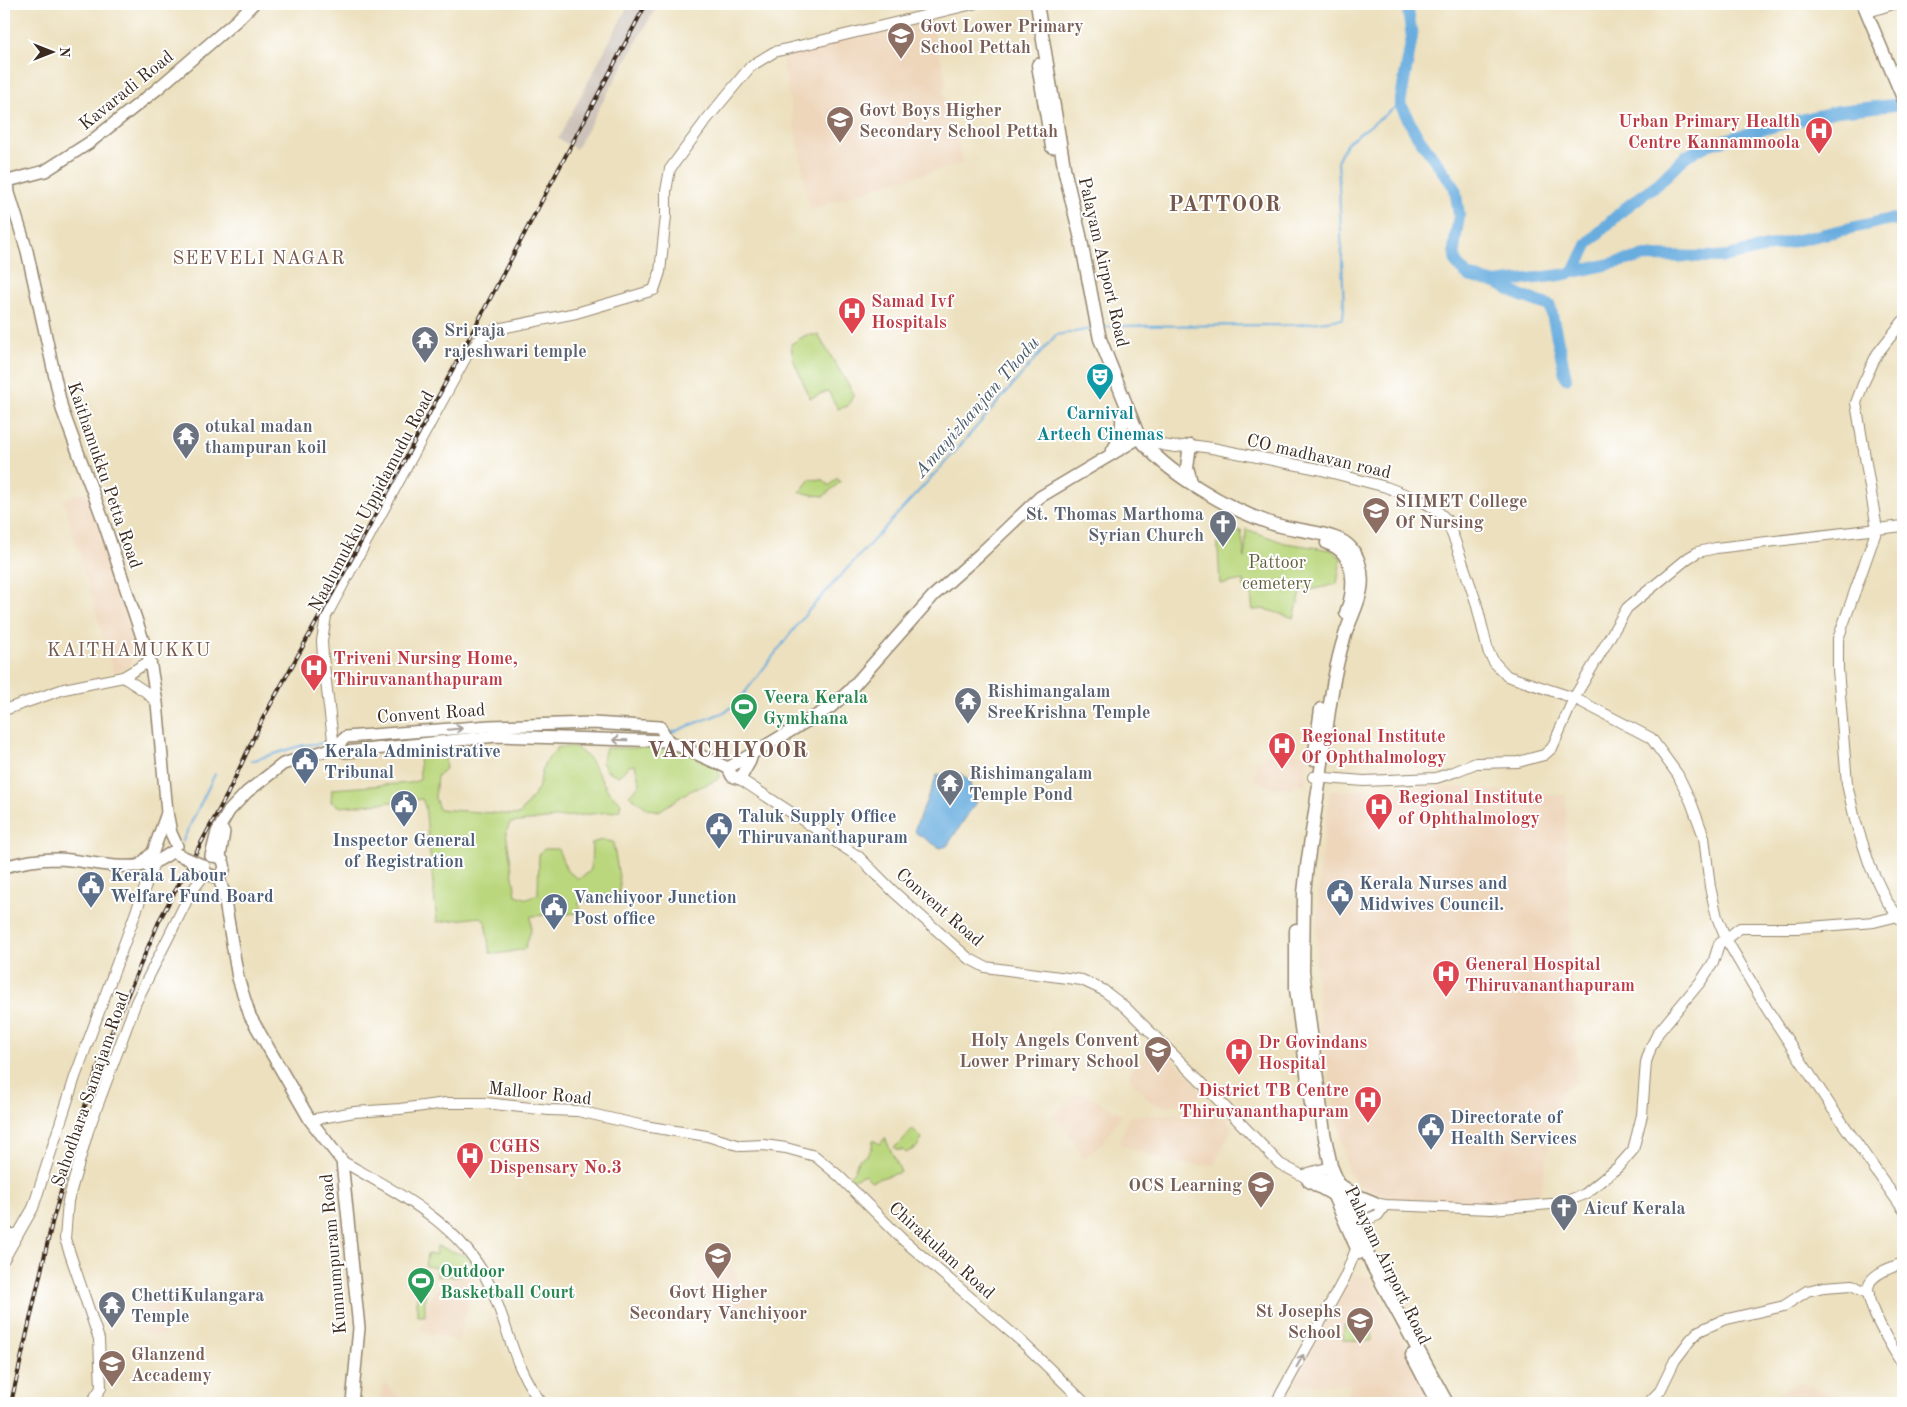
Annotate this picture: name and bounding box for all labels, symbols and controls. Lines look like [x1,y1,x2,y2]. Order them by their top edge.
place label: Govt Lower Primary School Pettah [920,18,1084,57]
school or university icon: Govt Lower Primary School Pettah [886,21,916,60]
north arrow [28,28,78,78]
text: N [57,47,71,58]
street label: Kavaradi Road [76,47,177,134]
place label: Govt Boys Higher Secondary School Pettah [859,102,1058,141]
school or university icon: Govt Boys Higher Secondary School Pettah [825,105,855,144]
place label: Urban Primary Health Centre Kannammoola [1618,113,1800,152]
hospital icon: Urban Primary Health Centre Kannammoola [1804,116,1834,155]
street label: Palayam Airport Road [1075,175,1131,349]
district label: PATTOOR [1168,194,1282,216]
district label: SEEVELI NAGAR [172,250,346,269]
place label: Samad Ivf Hospitals [871,293,955,332]
hospital icon: Samad Ivf Hospitals [837,296,867,335]
place label: Sri raja rajeshwari temple [444,322,587,361]
temple icon: Sri raja rajeshwari temple [410,325,440,364]
water label: Amayizhanjan Thodu [911,334,1044,482]
theatre icon: Carnival Artech Cinemas [1085,362,1115,401]
street label: Kaithamukku Petta Road [64,380,144,571]
street label: Naalumukku Uppidamudu Road [306,388,438,615]
place label: Carnival Artech Cinemas [1037,405,1164,444]
place label: otukal madan thampuran koil [205,418,327,457]
temple icon: otukal madan thampuran koil [171,421,201,460]
street label: CO madhavan road [1245,432,1393,482]
place label: SIIMET College Of Nursing [1395,493,1527,532]
school or university icon: SIIMET College Of Nursing [1361,496,1391,535]
place label: St. Thomas Marthoma Syrian Church [1026,506,1204,545]
church icon: St. Thomas Marthoma Syrian Church [1208,509,1238,548]
park label: Pattoor cemetery [1242,554,1313,593]
district label: KAITHAMUKKU [47,642,211,661]
place label: Triveni Nursing Home, Thiruvananthapuram [333,650,518,689]
hospital icon: Triveni Nursing Home, Thiruvananthapuram [299,653,329,692]
place label: Rishimangalam SreeKrishna Temple [987,683,1150,722]
temple icon: Rishimangalam SreeKrishna Temple [953,686,983,725]
place label: Veera Kerala Gymkhana [763,689,868,728]
sports icon: Veera Kerala Gymkhana [729,692,759,731]
street label: Convent Road [376,701,486,727]
one-way arrow [447,724,463,733]
place label: Regional Institute Of Ophthalmology [1301,728,1447,767]
hospital icon: Regional Institute Of Ophthalmology [1267,731,1297,770]
one-way arrow [612,735,628,744]
district label: VANCHIYOOR [647,740,809,762]
place label: Kerala Administrative Tribunal [324,743,501,782]
public building icon: Kerala Administrative Tribunal [290,746,320,785]
place label: Rishimangalam Temple Pond [969,765,1092,804]
temple icon: Rishimangalam Temple Pond [935,768,965,807]
public building icon: Inspector General of Registration [389,789,419,828]
place label: Regional Institute of Ophthalmology [1398,789,1543,828]
hospital icon: Regional Institute of Ophthalmology [1364,792,1394,831]
place label: Taluk Supply Office Thiruvananthapuram [738,808,908,847]
public building icon: Taluk Supply Office Thiruvananthapuram [704,811,734,850]
place label: Inspector General of Registration [332,832,476,871]
street label: Convent Road [892,865,986,950]
place label: Kerala Labour Welfare Fund Board [110,867,274,906]
public building icon: Kerala Labour Welfare Fund Board [76,870,106,909]
place label: Kerala Nurses and Midwives Council. [1359,875,1508,914]
public building icon: Kerala Nurses and Midwives Council. [1325,878,1355,917]
place label: Vanchiyoor Junction Post office [573,889,737,928]
public building icon: Vanchiyoor Junction Post office [539,892,569,931]
place label: General Hospital Thiruvananthapuram [1465,956,1635,995]
hospital icon: General Hospital Thiruvananthapuram [1431,959,1461,998]
street label: Sahodhara Samajam Road [49,989,133,1189]
place label: Holy Angels Convent Lower Primary School [959,1032,1139,1071]
place label: Dr Govindans Hospital [1258,1034,1368,1073]
school or university icon: Holy Angels Convent Lower Primary School [1143,1035,1173,1074]
hospital icon: Dr Govindans Hospital [1224,1037,1254,1076]
street label: Malloor Road [487,1080,593,1108]
place label: District TB Centre Thiruvananthapuram [1179,1082,1349,1121]
hospital icon: District TB Centre Thiruvananthapuram [1353,1085,1383,1124]
place label: Directorate of Health Services [1450,1109,1577,1148]
public building icon: Directorate of Health Services [1416,1112,1446,1151]
place label: CGHS Dispensary No.3 [489,1138,622,1177]
hospital icon: CGHS Dispensary No.3 [455,1141,485,1180]
school or university icon: OCS Learning [1246,1170,1276,1209]
street label: Kunnumpuram Road [318,1173,350,1335]
place label: OCS Learning [1128,1177,1242,1195]
street label: Palayam Airport Road [1341,1183,1433,1348]
church icon: Aicuf Kerala [1549,1193,1579,1232]
street label: Chirakulam Road [885,1199,998,1303]
place label: Aicuf Kerala [1583,1200,1686,1218]
school or university icon: Govt Higher Secondary Vanchiyoor [703,1241,733,1280]
place label: Outdoor Basketball Court [440,1263,575,1302]
sports icon: Outdoor Basketball Court [406,1266,436,1305]
place label: Govt Higher Secondary Vanchiyoor [629,1284,807,1323]
place label: ChettiKulangara Temple [131,1287,264,1326]
temple icon: ChettiKulangara Temple [97,1290,127,1329]
place label: St Josephs School [1256,1303,1341,1342]
school or university icon: St Josephs School [1345,1306,1375,1345]
place label: Glanzend Accademy [131,1346,212,1385]
school or university icon: Glanzend Accademy [97,1349,127,1388]
one-way arrow [1295,1354,1305,1368]

